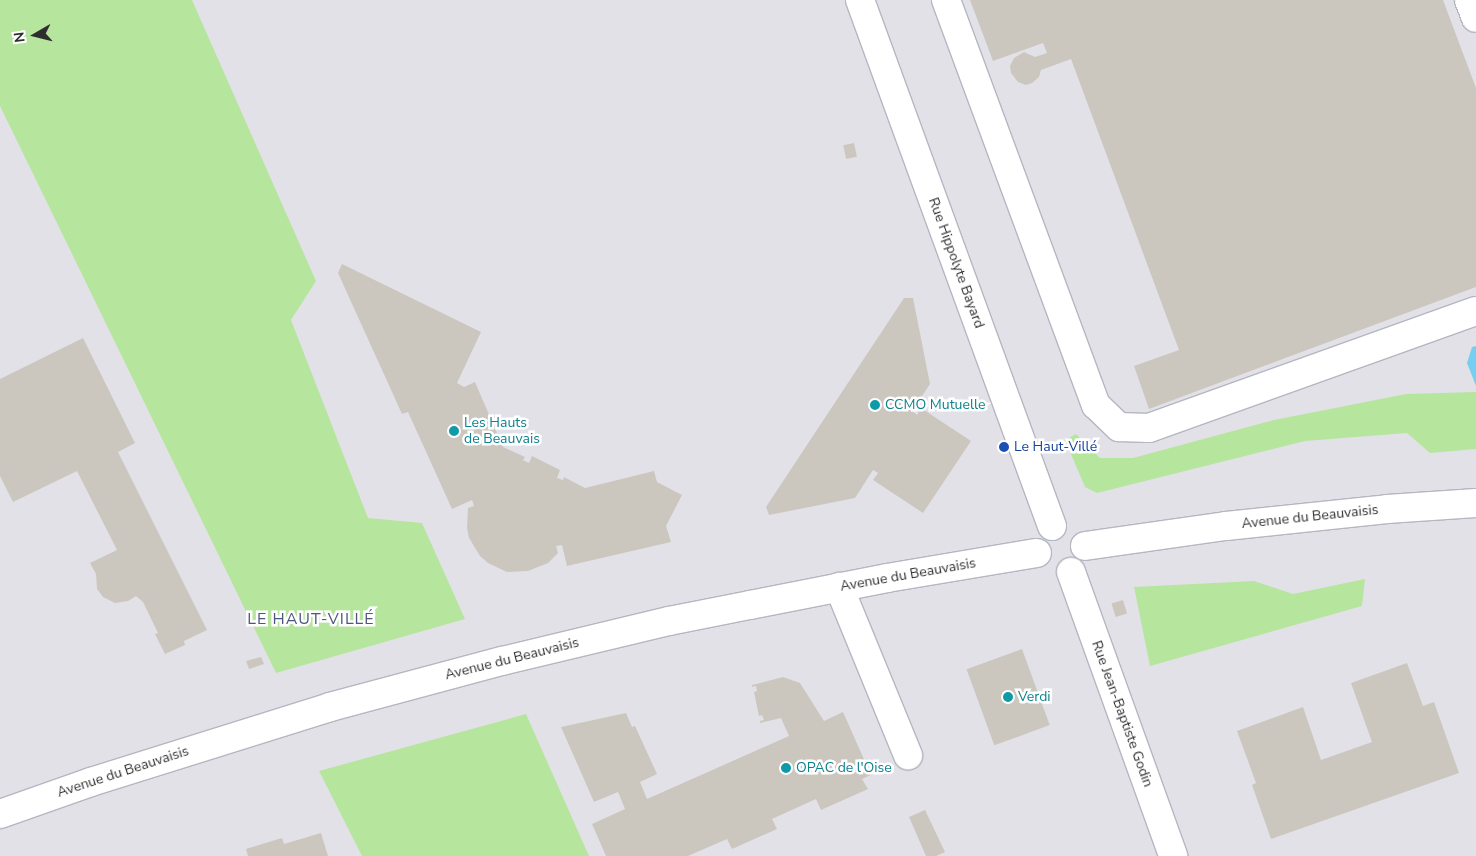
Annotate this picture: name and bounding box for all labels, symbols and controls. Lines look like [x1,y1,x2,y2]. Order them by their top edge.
north arrow [10,10,60,60]
text: N [10,31,30,44]
street label: Rue Hippolyte Bayard [925,195,987,331]
place label: CCMO Mutuelle [885,397,986,413]
marker: CCMO Mutuelle [869,399,881,411]
place label: Les Hauts de Beauvais [464,415,540,448]
marker: Les Hauts de Beauvais [448,425,460,437]
place label: Le Haut-Villé [1014,439,1097,455]
marker: Le Haut-Villé [998,441,1010,453]
street label: Avenue du Beauvaisis [1241,501,1379,533]
street label: Avenue du Beauvaisis [839,555,977,595]
district label: LE HAUT-VILLÉ [246,609,376,629]
street label: Avenue du Beauvaisis [443,634,581,684]
street label: Rue Jean-Baptiste Godin [1088,639,1156,789]
place label: Verdi [1018,689,1051,705]
marker: Verdi [1002,691,1014,703]
street label: Avenue du Beauvaisis [55,743,191,801]
place label: OPAC de l'Oise [796,760,892,776]
marker: OPAC de l'Oise [780,762,792,774]

